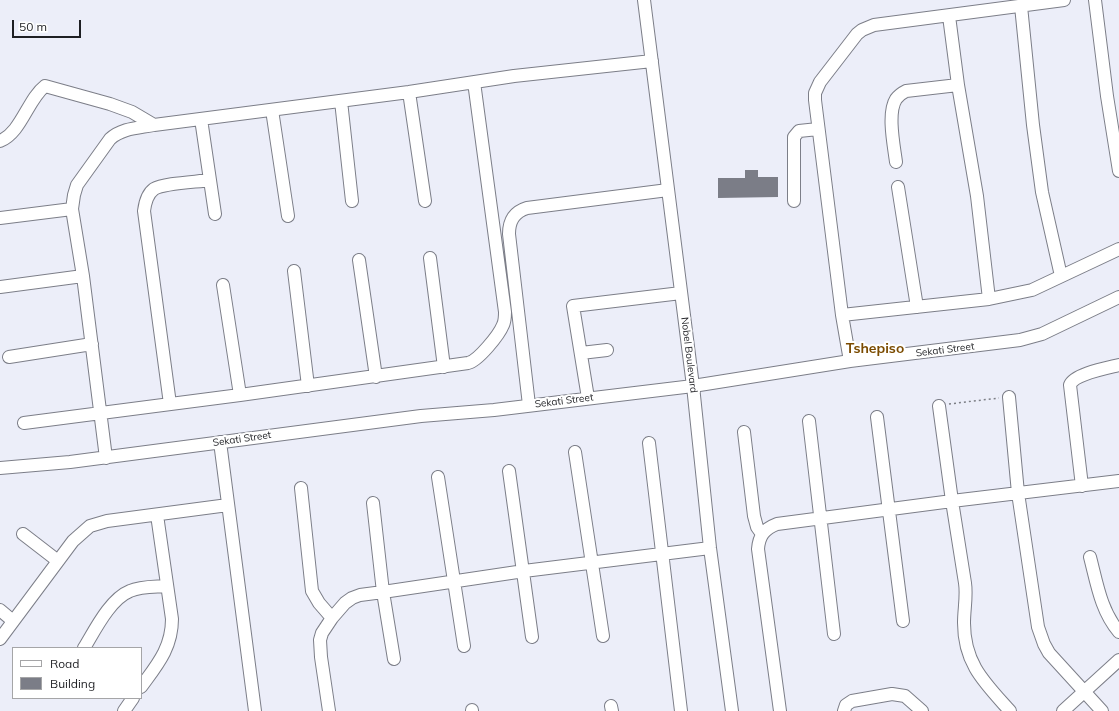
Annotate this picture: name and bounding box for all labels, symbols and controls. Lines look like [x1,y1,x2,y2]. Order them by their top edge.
scale bar [14,12,83,38]
text: 50 m [19,19,47,34]
street label: Nobel Boulevard [678,316,700,394]
street label: Sekati Street [915,340,975,360]
district label: Tshepiso [846,341,904,357]
street label: Sekati Street [534,391,594,411]
street label: Sekati Street [212,429,272,449]
legend [12,647,142,699]
text: Road [50,656,79,671]
text: Building [50,676,95,691]

